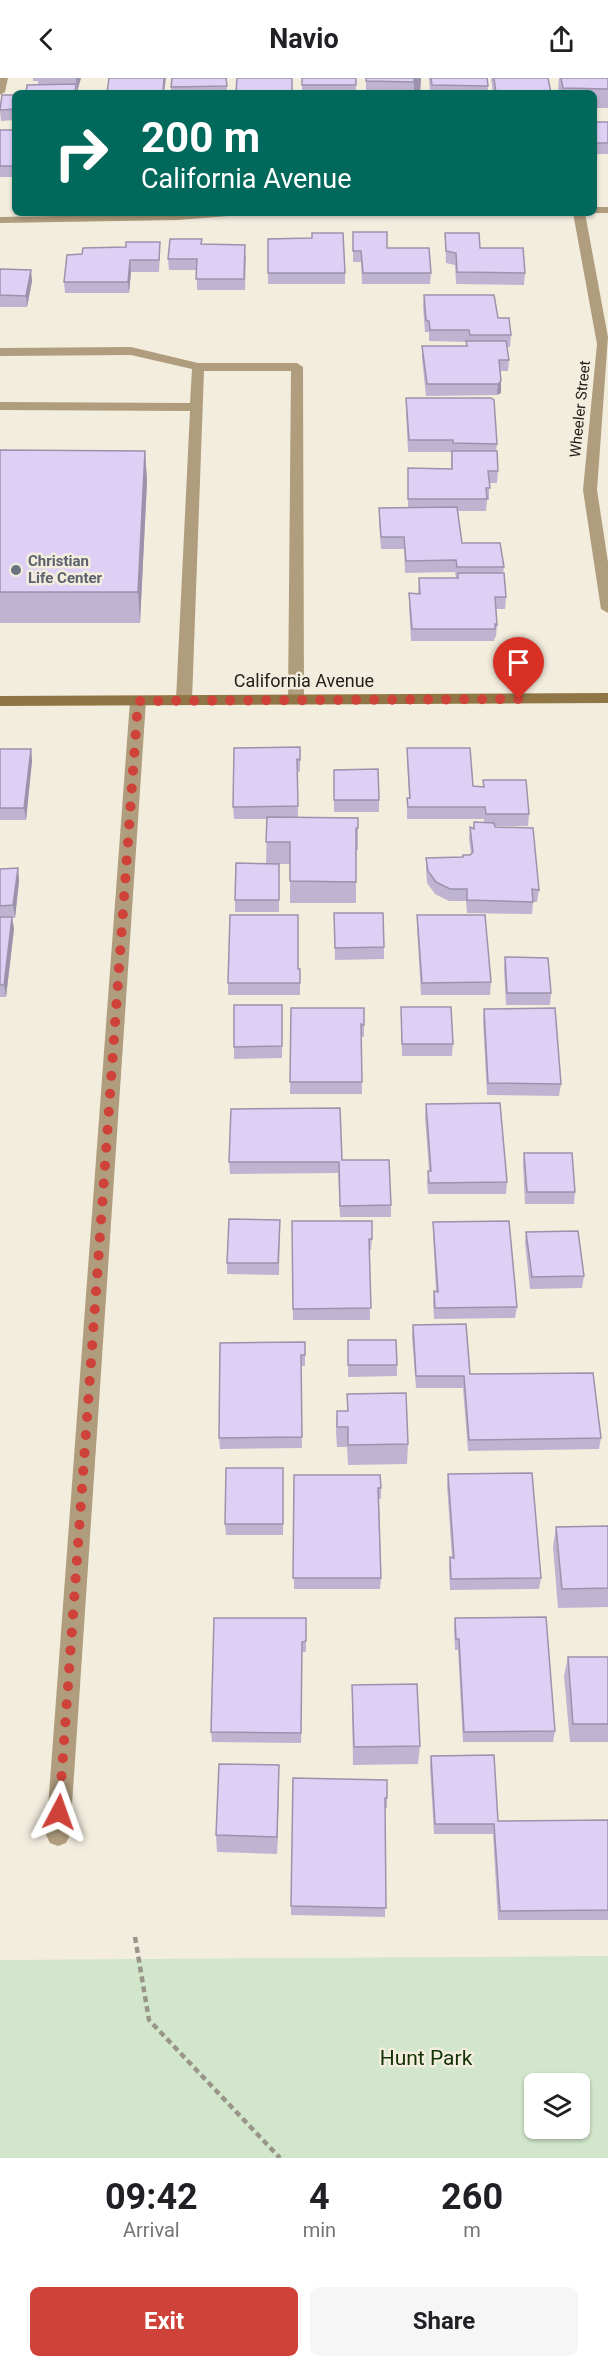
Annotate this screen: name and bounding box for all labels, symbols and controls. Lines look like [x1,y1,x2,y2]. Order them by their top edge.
icon: back [30,23,63,56]
text: Navio [269,23,339,55]
icon: share [545,23,578,56]
text: 200 m [141,113,260,162]
icon: right [42,114,120,192]
text: California Avenue [141,163,351,195]
street label: Wheeler Street [566,360,594,458]
place label: Christian Life Center [28,552,103,587]
marker: Christian Life Center [9,563,23,577]
pin [493,637,544,699]
icon: arrive [502,646,535,679]
street label: California Avenue [234,670,374,691]
position arrow [27,1780,91,1844]
park label: Hunt Park [380,2046,473,2070]
map controls [524,2073,590,2139]
button: layers [524,2073,590,2139]
text: 09:42 [105,2176,198,2218]
text: 4 [309,2176,330,2218]
text: 260 [441,2176,503,2218]
text: Arrival [123,2218,180,2242]
text: min [303,2218,336,2242]
text: m [463,2218,481,2242]
button: Exit [30,2287,298,2356]
button: Share [310,2287,578,2356]

